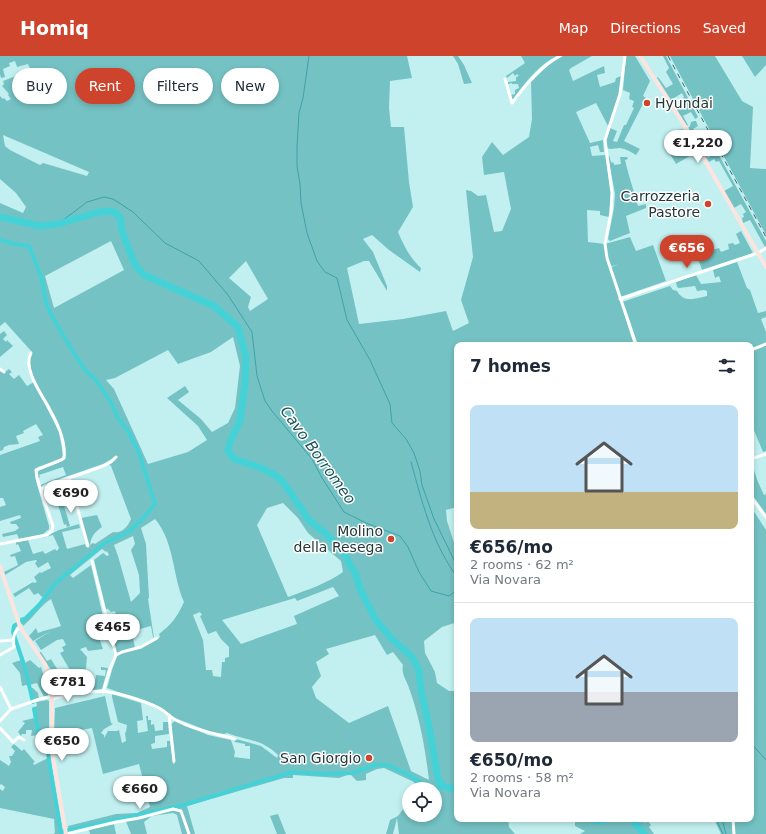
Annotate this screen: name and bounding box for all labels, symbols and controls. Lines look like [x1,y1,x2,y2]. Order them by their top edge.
text: Homiq [20,17,89,39]
text: Map [559,20,588,36]
text: Directions [610,20,681,36]
text: Saved [703,20,746,36]
chip: Buy [12,68,67,104]
chip: Rent [75,68,135,104]
chip: Filters [143,68,213,104]
chip: New [221,68,279,104]
place label: Hyundai [655,95,713,111]
marker: Hyundai [642,98,652,108]
pin: €1,220 [665,130,731,164]
text: €1,220 [673,135,723,150]
place label: Carrozzeria Pastore [621,188,700,220]
marker: Carrozzeria Pastore [703,199,713,209]
pin: €656 [663,235,711,269]
text: €656 [669,240,705,255]
icon: filters [716,355,738,377]
text: 7 homes [470,356,551,376]
water label: Cavo Borromeo [276,403,360,507]
icon: home [568,431,640,503]
pin: €690 [47,480,95,514]
text: €690 [53,485,89,500]
place label: Molino della Resega [294,523,383,555]
marker: Molino della Resega [386,534,396,544]
text: €656/mo [470,537,553,557]
text: 2 rooms · 62 m² [470,557,574,572]
text: Via Novara [470,572,541,587]
pin: €465 [89,614,137,648]
text: €465 [95,619,131,634]
icon: home [568,644,640,716]
pin: €781 [44,669,92,703]
text: €781 [50,674,86,689]
pin: €650 [38,728,86,762]
text: €650 [44,733,80,748]
place label: San Giorgio [280,750,361,766]
text: €650/mo [470,750,553,770]
marker: San Giorgio [364,753,374,763]
text: 2 rooms · 58 m² [470,770,574,785]
pin: €660 [116,776,164,810]
text: €660 [122,781,158,796]
map controls [402,782,442,822]
button: locate [402,782,442,822]
text: Via Novara [470,785,541,800]

